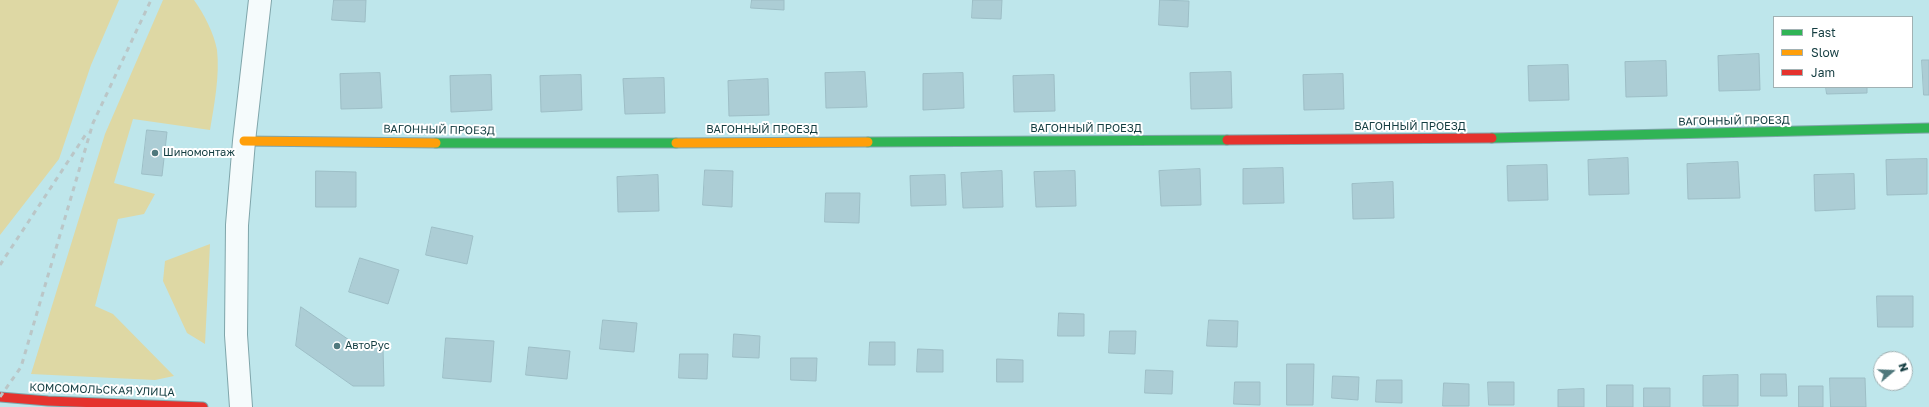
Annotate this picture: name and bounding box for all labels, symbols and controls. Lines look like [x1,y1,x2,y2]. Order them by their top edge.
legend [1773,16,1913,88]
text: Fast [1811,25,1836,40]
text: Slow [1811,45,1839,60]
text: Jam [1811,65,1835,80]
street label: ВАГОННЫЙ ПРОЕЗД [1678,113,1790,129]
street label: ВАГОННЫЙ ПРОЕЗД [1354,120,1466,134]
street label: ВАГОННЫЙ ПРОЕЗД [383,122,495,138]
street label: ВАГОННЫЙ ПРОЕЗД [1030,122,1142,136]
street label: ВАГОННЫЙ ПРОЕЗД [706,123,818,137]
place label: Шиномонтаж [163,146,235,160]
marker: Шиномонтаж [150,148,160,158]
place label: АвтоРус [345,339,390,353]
marker: АвтоРус [332,341,342,351]
north arrow [1873,351,1913,391]
text: N [1896,361,1911,373]
street label: КОМСОМОЛЬСКАЯ УЛИЦА [29,381,175,399]

